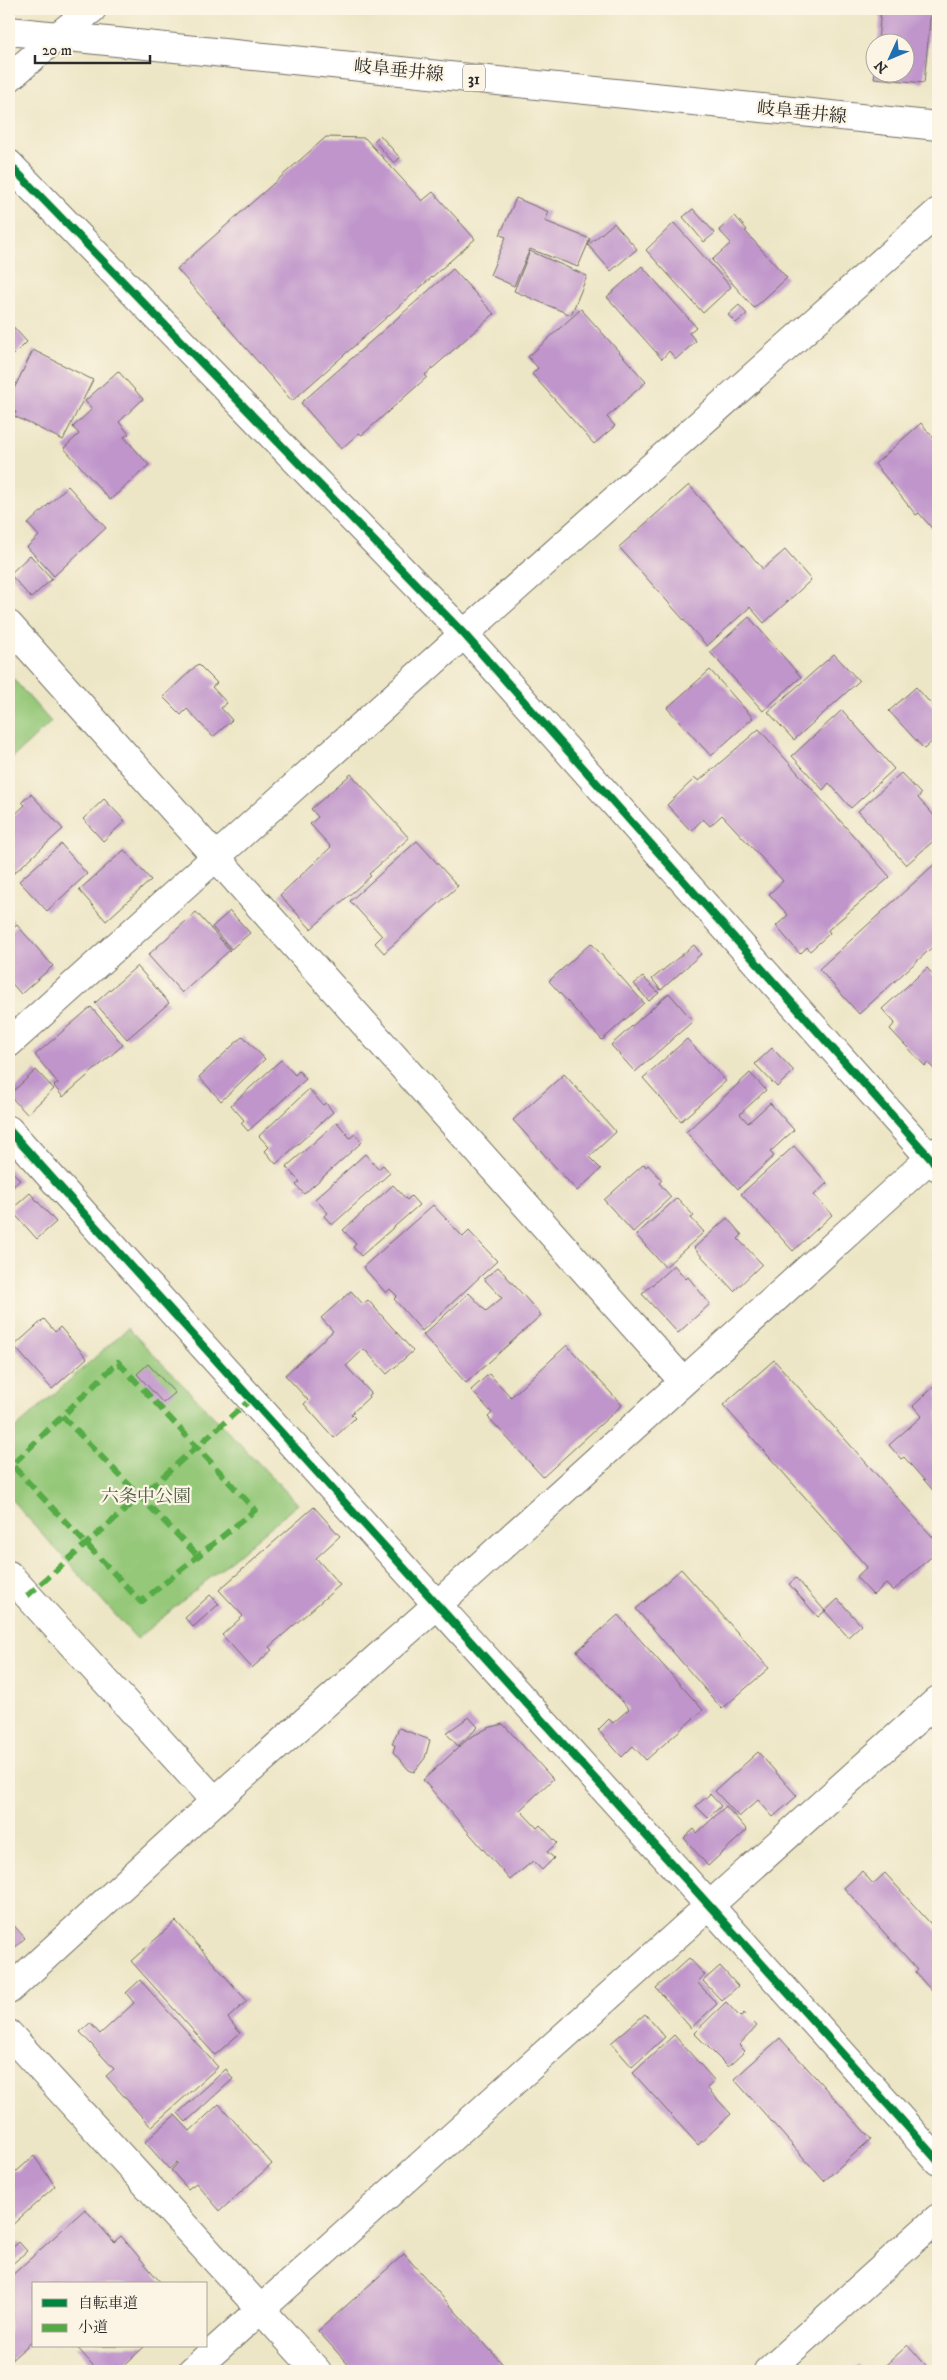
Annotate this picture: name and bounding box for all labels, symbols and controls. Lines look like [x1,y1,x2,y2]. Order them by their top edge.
scale bar [35,32,150,64]
north arrow [864,32,914,82]
text: 20 m [42,41,72,60]
street label: 岐阜垂井線 [353,55,445,87]
text: N [871,56,892,77]
road number: 31 [463,64,485,92]
street label: 岐阜垂井線 [756,97,848,129]
park label: 六条中公園 [101,1486,191,1508]
legend [32,2282,208,2348]
text: 自転車道 [78,2294,138,2313]
text: 小道 [78,2318,108,2337]

